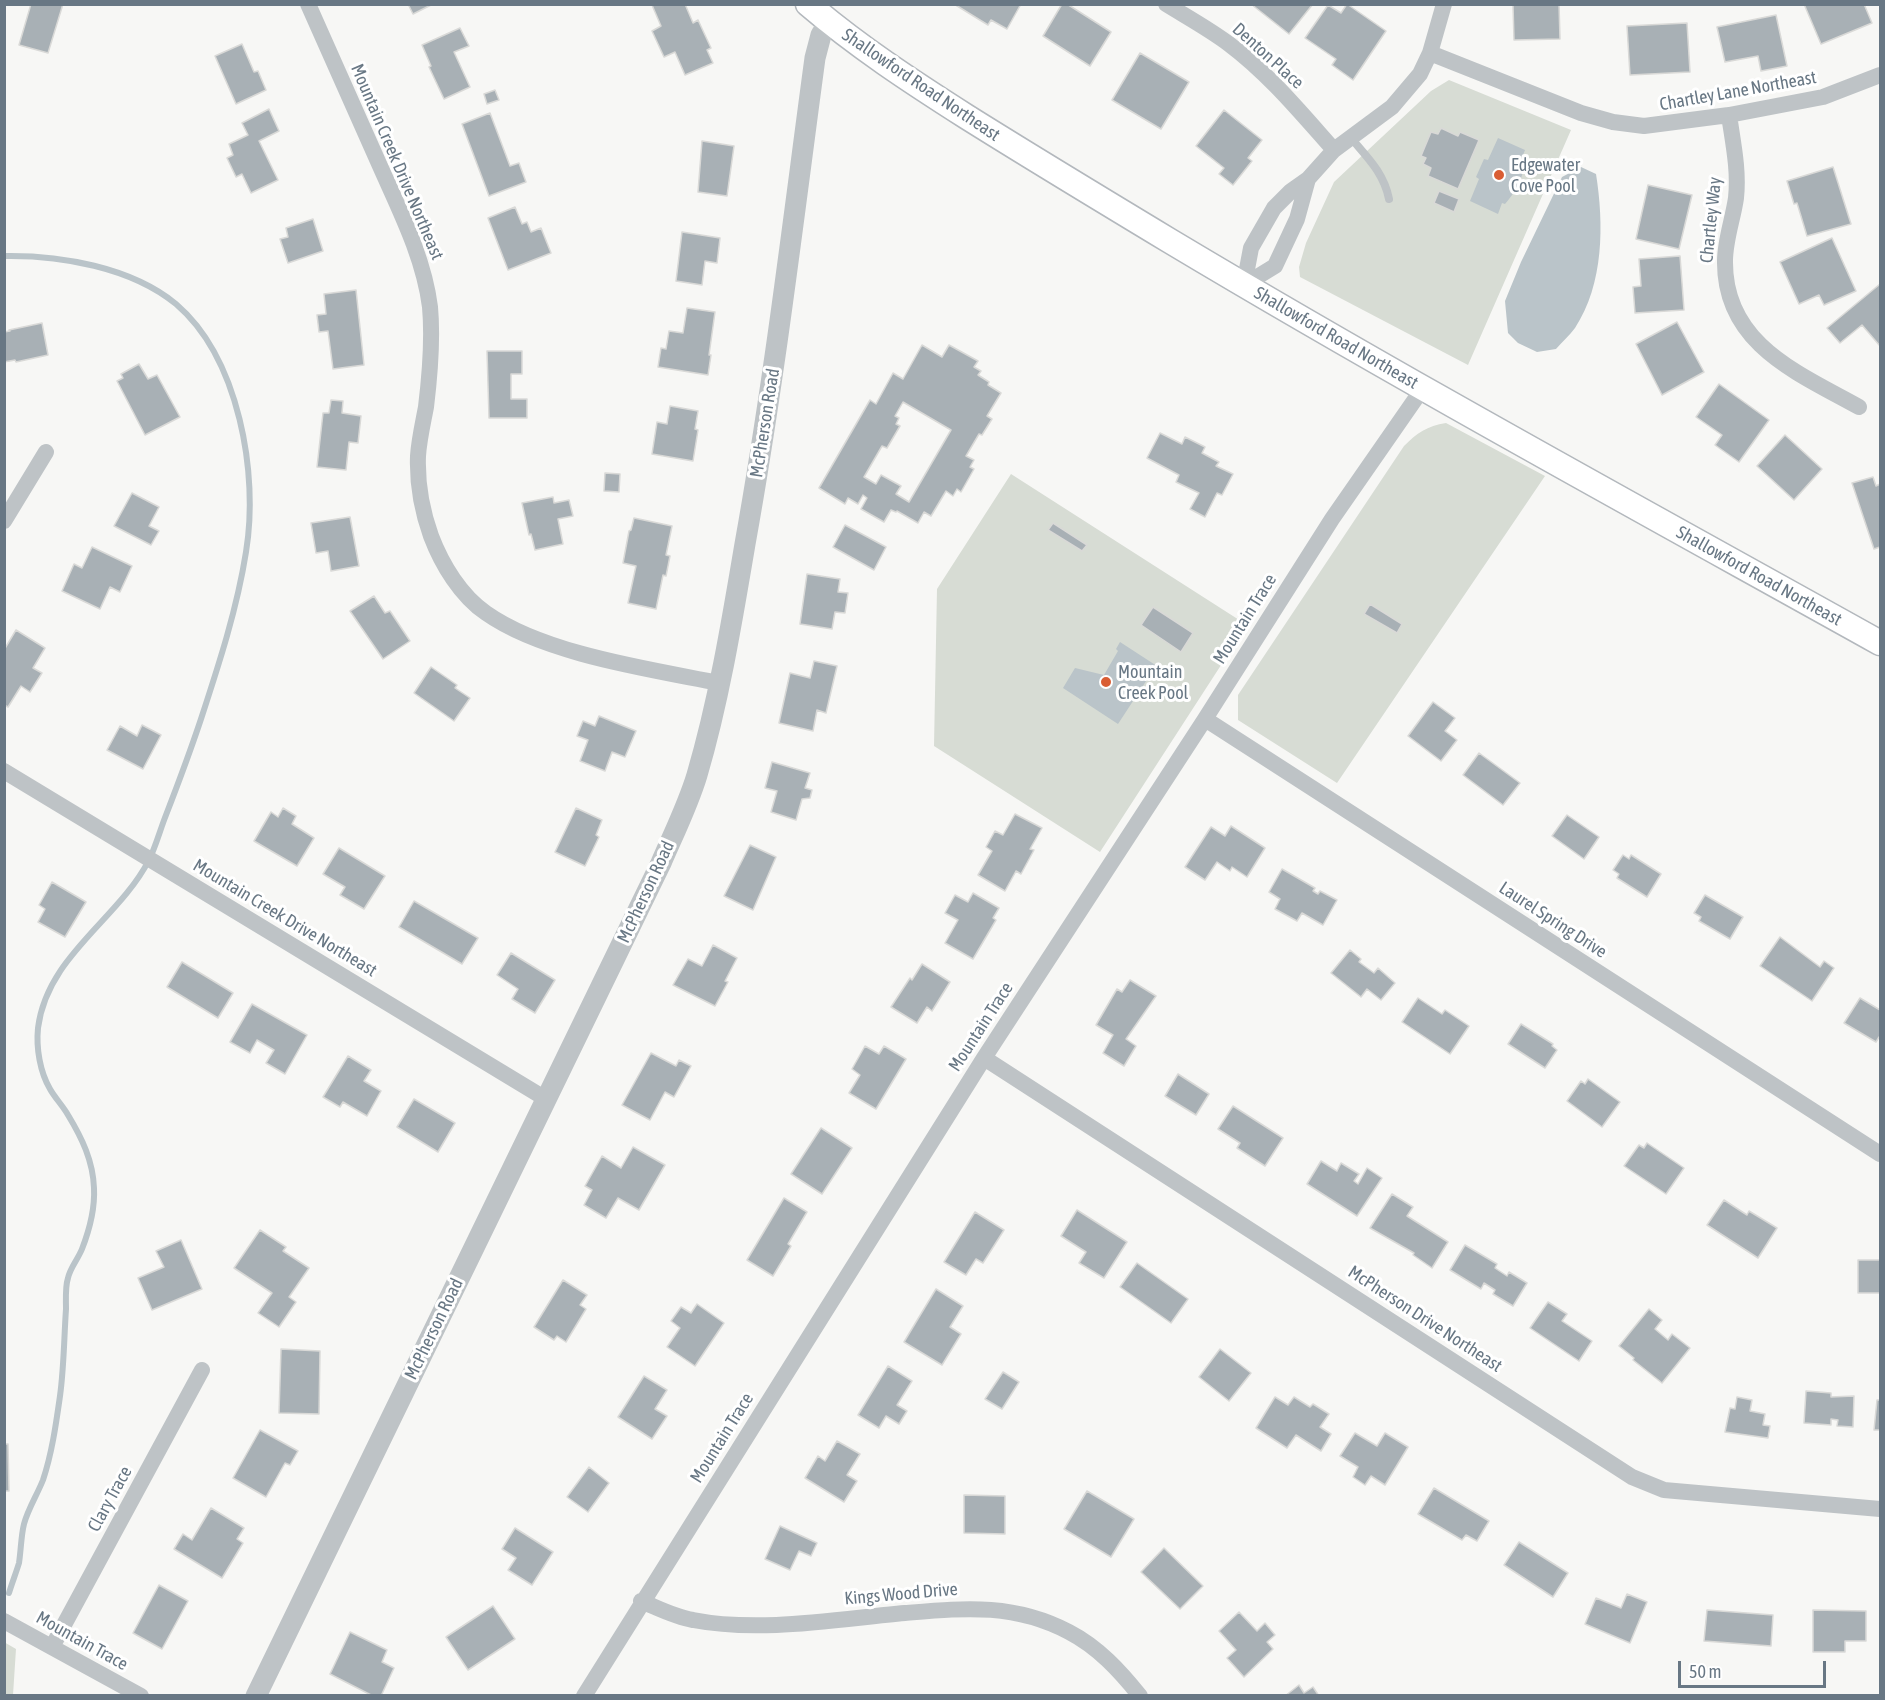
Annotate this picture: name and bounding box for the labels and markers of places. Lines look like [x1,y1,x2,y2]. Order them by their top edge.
place label: Edgewater Cove Pool [1511,154,1580,196]
marker: Edgewater Cove Pool [1492,168,1506,182]
place label: Mountain Creek Pool [1118,661,1188,704]
marker: Mountain Creek Pool [1099,675,1113,689]

